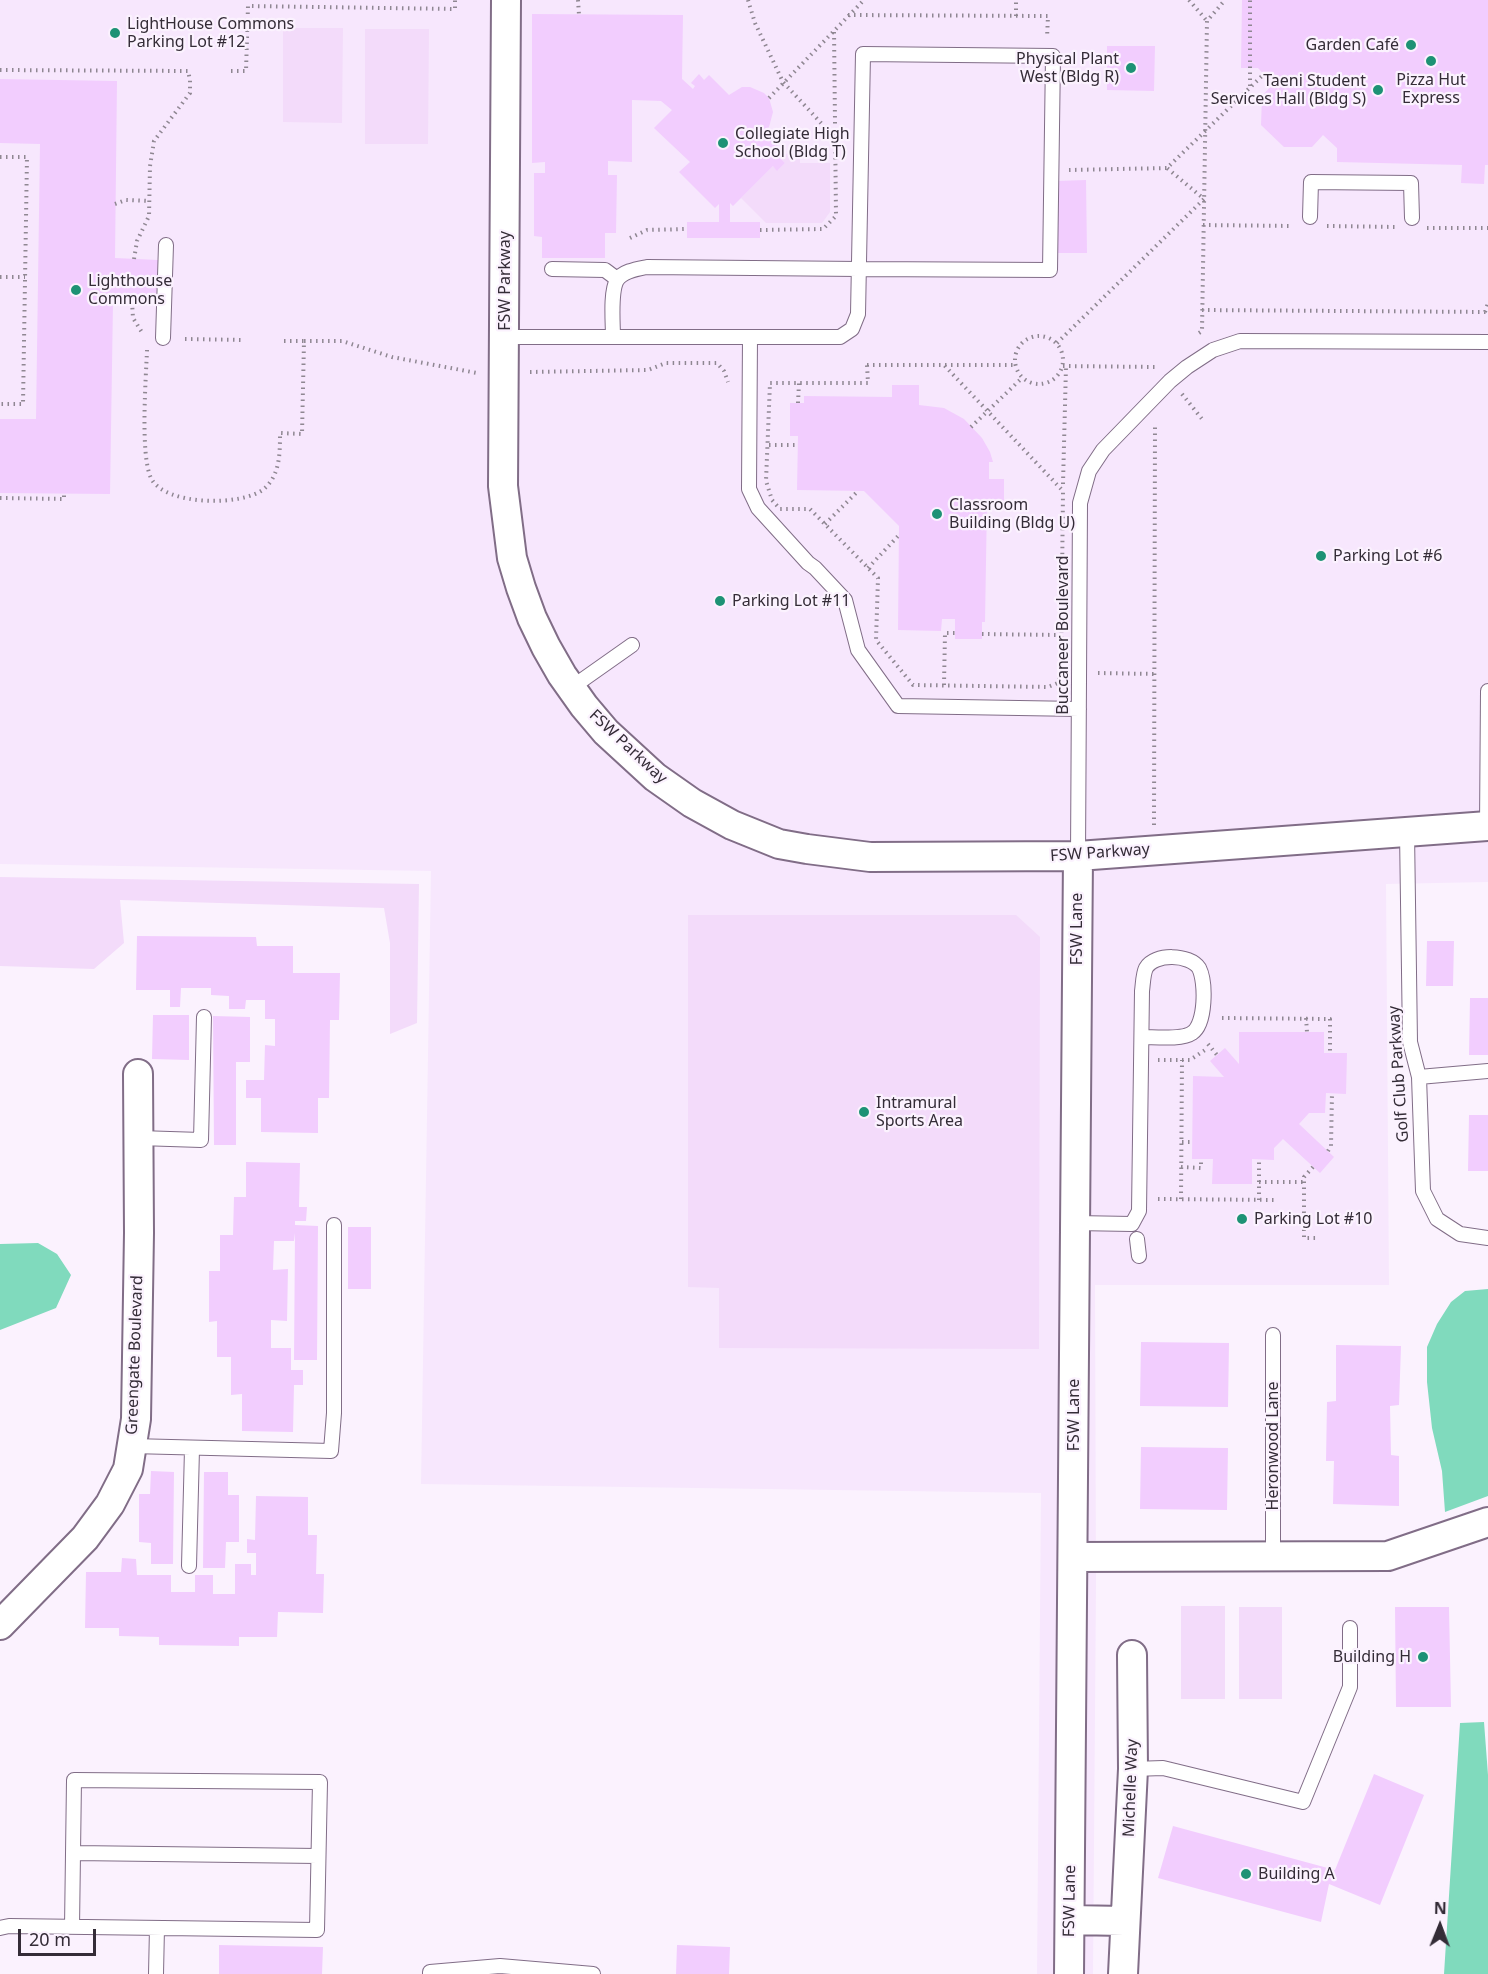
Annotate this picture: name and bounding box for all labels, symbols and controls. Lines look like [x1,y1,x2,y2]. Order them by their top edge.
place label: LightHouse Commons Parking Lot #12 [127,14,294,52]
marker: LightHouse Commons Parking Lot #12 [108,26,122,40]
place label: Garden Café [1306,35,1399,55]
marker: Garden Café [1404,38,1418,52]
place label: Physical Plant West (Bldg R) [1016,49,1119,87]
marker: Pizza Hut Express [1424,54,1438,68]
marker: Physical Plant West (Bldg R) [1124,61,1138,75]
place label: Pizza Hut Express [1396,70,1466,108]
place label: Taeni Student Services Hall (Bldg S) [1211,71,1366,109]
marker: Taeni Student Services Hall (Bldg S) [1371,83,1385,97]
place label: Collegiate High School (Bldg T) [735,124,850,162]
marker: Collegiate High School (Bldg T) [716,136,730,150]
street label: FSW Parkway [495,231,515,331]
place label: Lighthouse Commons [88,271,172,309]
marker: Lighthouse Commons [69,283,83,297]
place label: Classroom Building (Bldg U) [949,495,1075,533]
marker: Classroom Building (Bldg U) [930,507,944,521]
place label: Parking Lot #6 [1333,546,1442,566]
marker: Parking Lot #6 [1314,549,1328,563]
street label: Buccaneer Boulevard [1053,555,1073,715]
place label: Parking Lot #11 [732,591,850,611]
marker: Parking Lot #11 [713,594,727,608]
street label: FSW Parkway [585,706,671,788]
street label: FSW Parkway [1050,840,1150,866]
street label: FSW Lane [1067,893,1087,965]
street label: Golf Club Parkway [1385,1005,1413,1143]
place label: Intramural Sports Area [876,1093,963,1131]
marker: Intramural Sports Area [857,1105,871,1119]
place label: Parking Lot #10 [1254,1209,1372,1229]
marker: Parking Lot #10 [1235,1212,1249,1226]
street label: Greengate Boulevard [123,1275,147,1435]
street label: FSW Lane [1064,1379,1084,1451]
street label: Heronwood Lane [1263,1382,1283,1510]
place label: Building H [1333,1647,1411,1667]
marker: Building H [1416,1650,1430,1664]
street label: Michelle Way [1120,1739,1142,1837]
place label: Building A [1258,1864,1335,1884]
street label: FSW Lane [1060,1865,1080,1937]
marker: Building A [1239,1867,1253,1881]
north arrow [1410,1896,1470,1956]
text: N [1434,1897,1447,1919]
scale bar [21,1917,99,1955]
text: 20 m [29,1927,71,1951]

